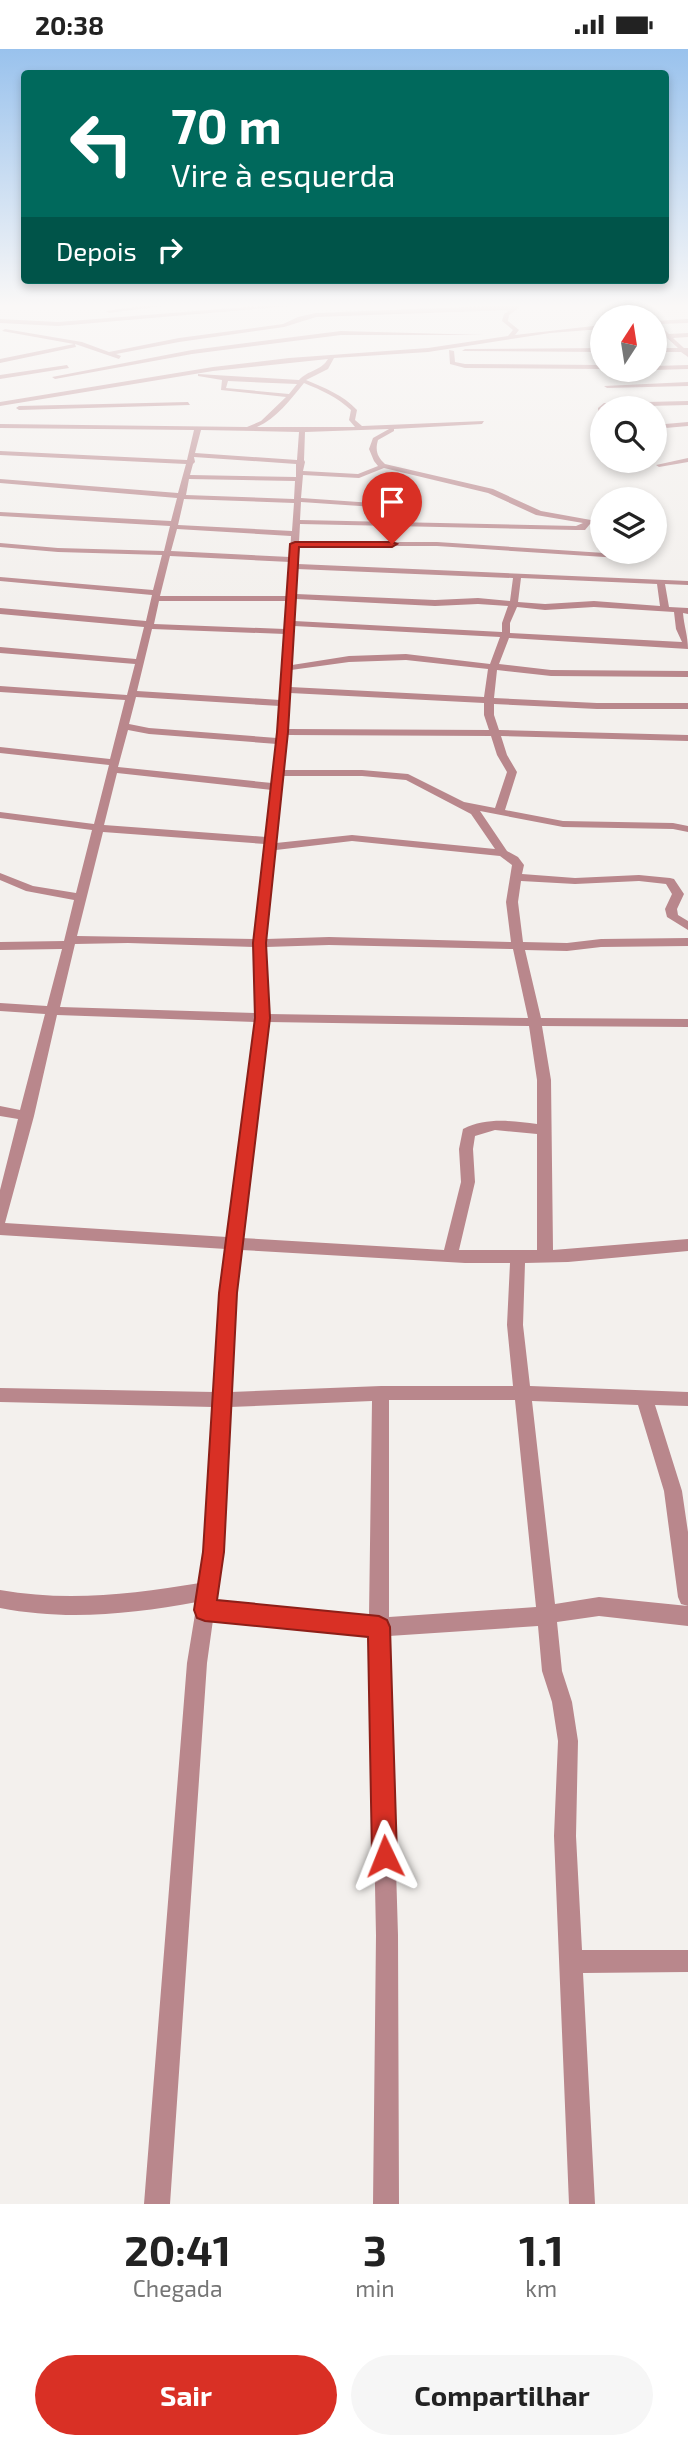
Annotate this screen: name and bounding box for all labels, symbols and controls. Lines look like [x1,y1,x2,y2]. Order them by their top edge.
text: 20:38 [35,9,104,40]
text: 70 m [171,95,282,154]
icon: left [56,98,147,189]
text: Vire à esquerda [171,155,395,193]
icon: right [151,231,189,269]
text: Depois [56,235,137,266]
north arrow [590,305,667,381]
map controls [590,305,667,564]
button: search [590,396,667,473]
pin [362,472,422,544]
icon: arrive [373,483,411,521]
button: layers [590,487,667,564]
position arrow [348,1819,422,1893]
text: 20:41 [124,2224,231,2274]
text: 3 [363,2224,387,2274]
text: 1.1 [519,2224,564,2274]
text: Chegada [133,2274,223,2302]
text: min [355,2274,395,2302]
text: km [525,2274,557,2302]
button: Sair [35,2355,337,2435]
button: Compartilhar [351,2355,653,2435]

